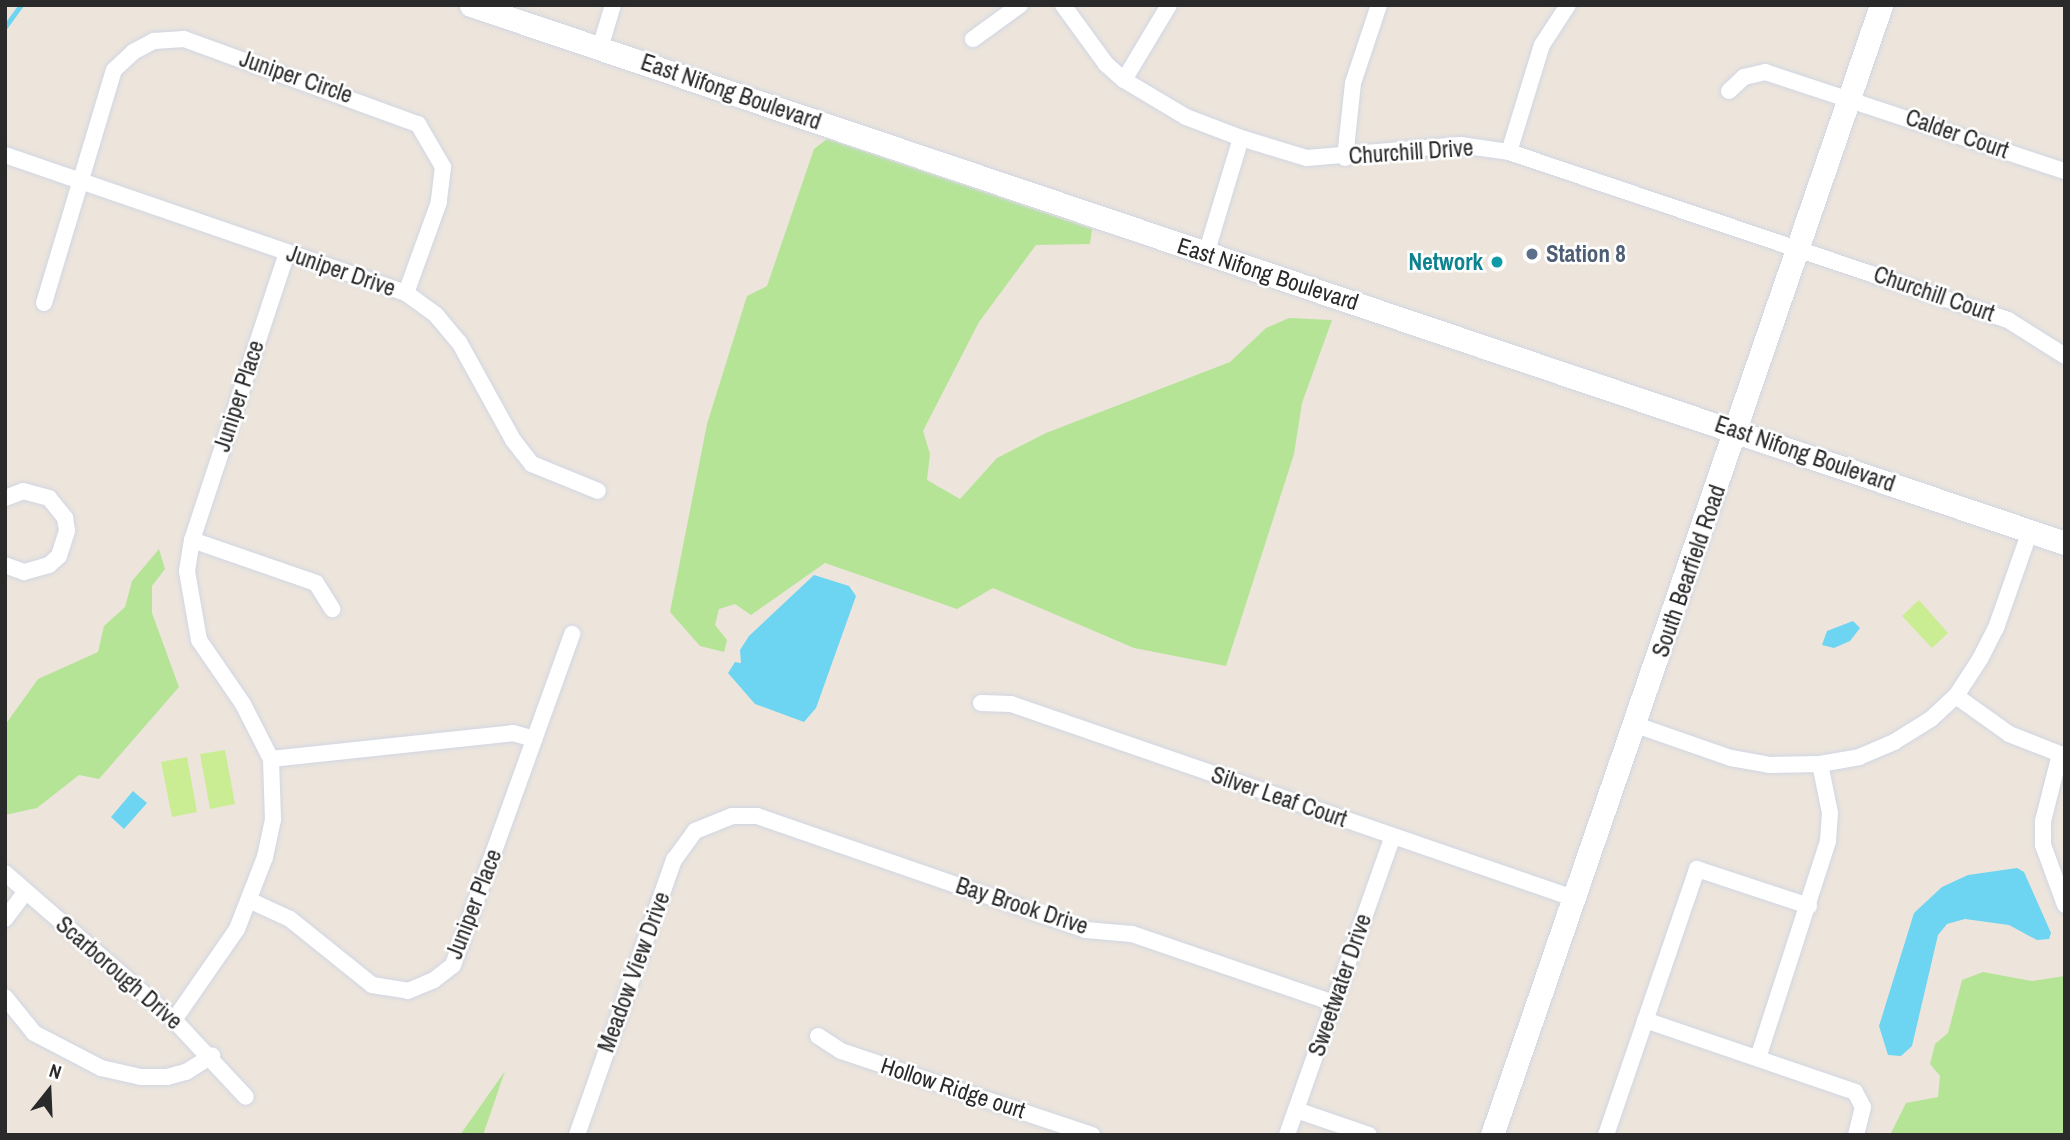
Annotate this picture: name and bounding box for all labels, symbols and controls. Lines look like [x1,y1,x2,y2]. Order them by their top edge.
street label: Juniper Circle [236,45,356,109]
street label: East Nifong Boulevard [637,48,825,136]
street label: Calder Court [1902,104,2012,164]
street label: Churchill Drive [1348,134,1474,170]
street label: East Nifong Boulevard [1174,232,1362,316]
street label: Juniper Drive [283,240,399,302]
place label: Station 8 [1546,240,1626,268]
marker: Station 8 [1524,246,1540,262]
place label: Network [1409,248,1483,276]
marker: Network [1489,254,1505,270]
street label: Churchill Court [1870,260,1998,328]
street label: Juniper Place [208,337,270,455]
street label: East Nifong Boulevard [1711,410,1899,498]
street label: South Bearfield Road [1647,481,1731,661]
street label: Silver Leaf Court [1208,761,1350,833]
street label: Juniper Place [440,845,508,963]
street label: Bay Brook Drive [952,872,1092,940]
street label: Meadow View Drive [592,888,676,1056]
street label: Sweetwater Drive [1303,910,1377,1060]
street label: Scarborough Drive [50,911,188,1035]
street label: Hollow Ridge ourt [877,1052,1029,1124]
north arrow [14,1056,84,1126]
text: N [46,1057,65,1085]

